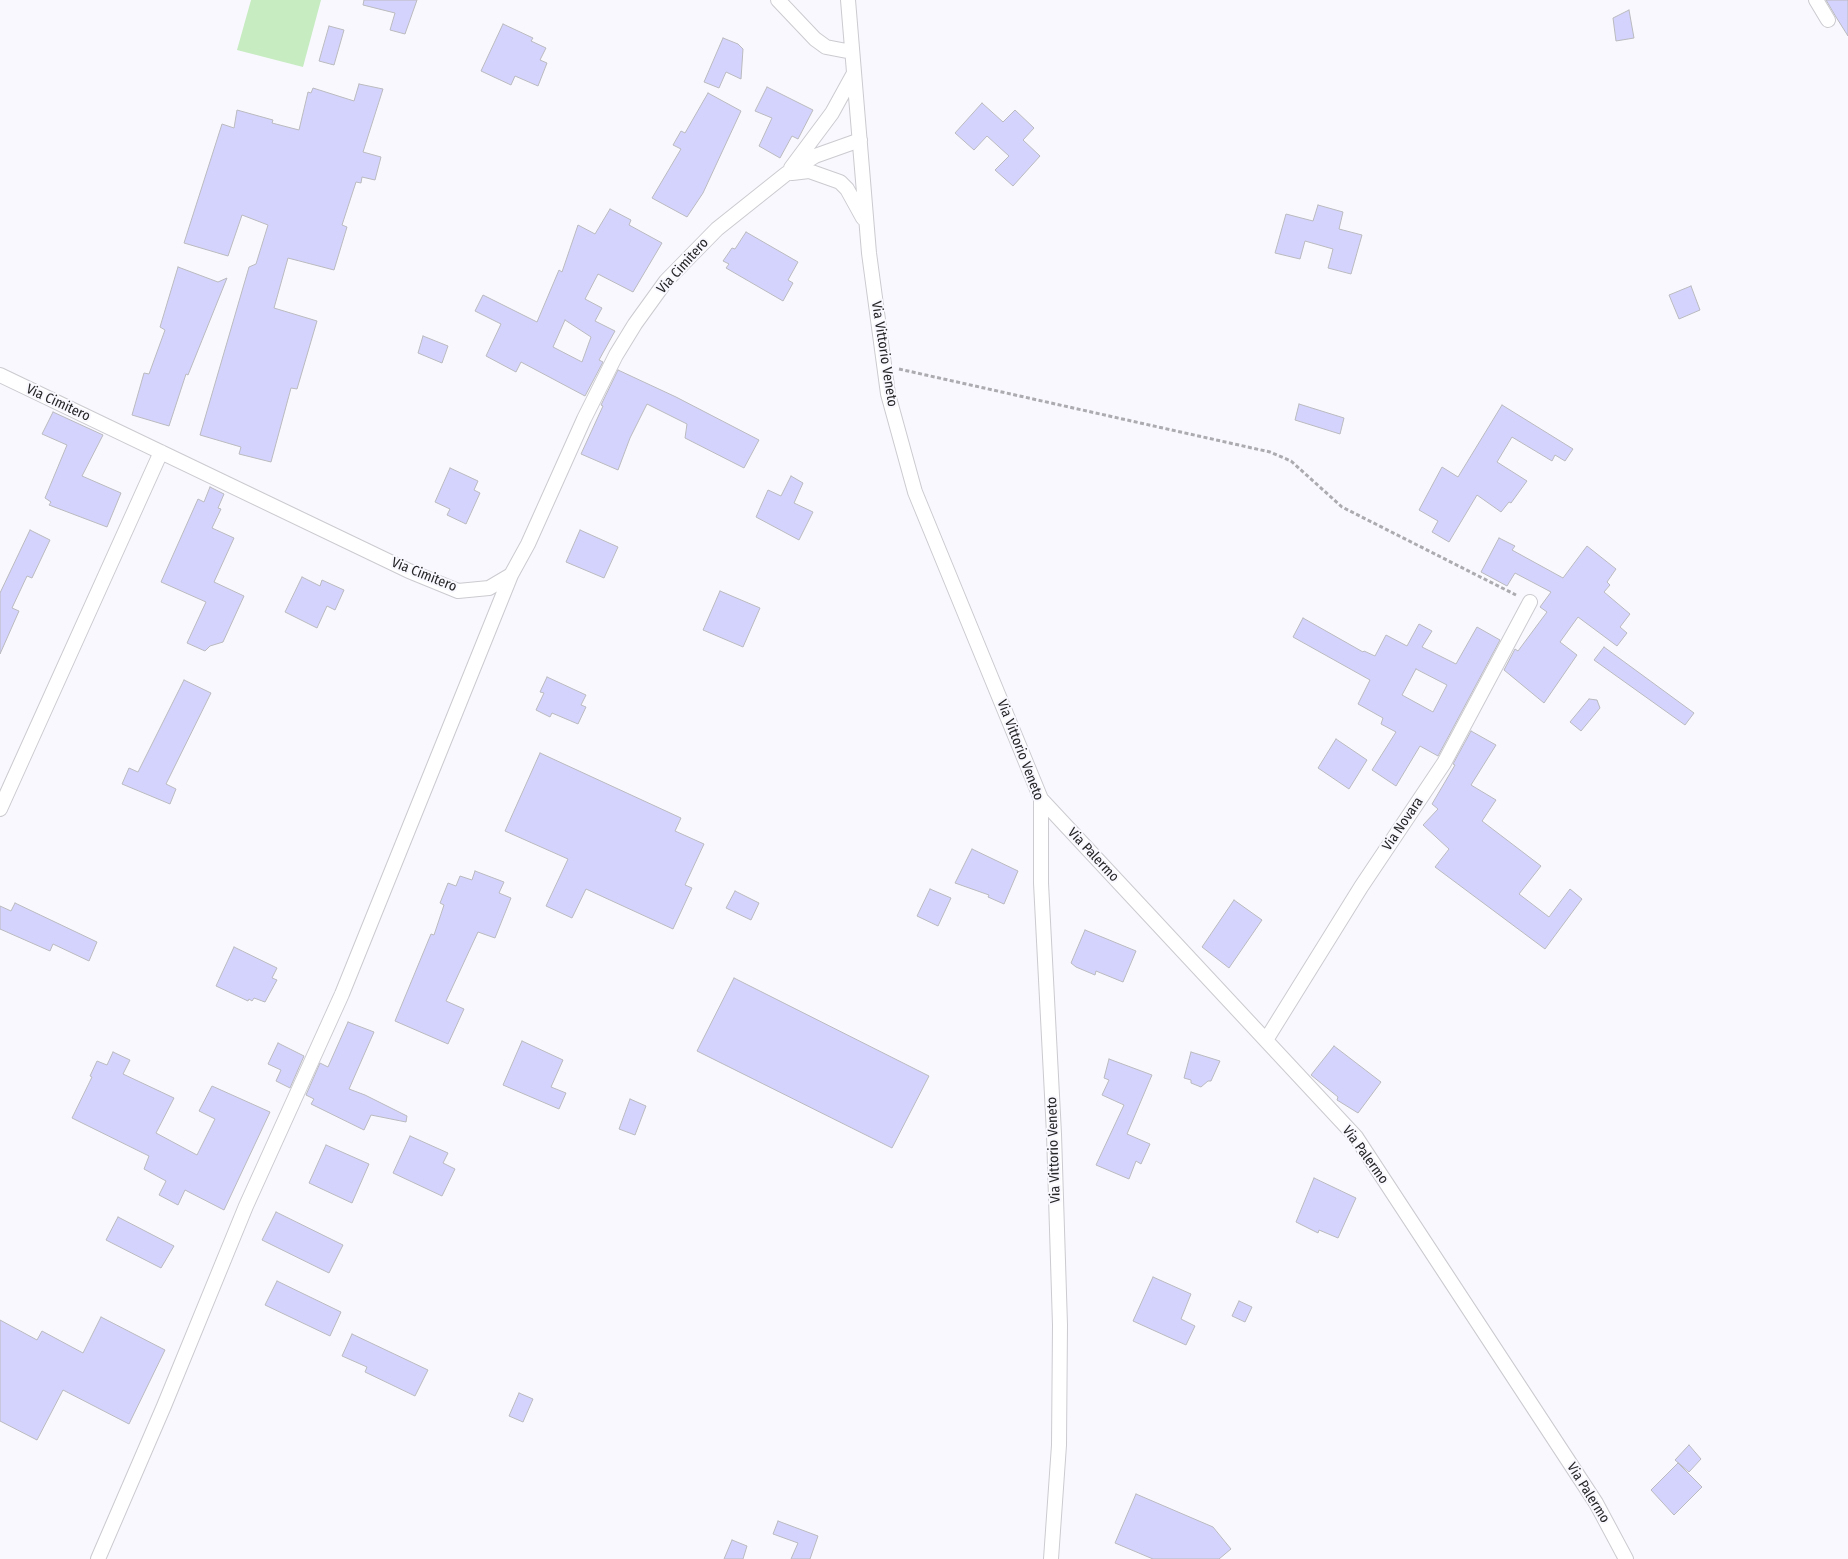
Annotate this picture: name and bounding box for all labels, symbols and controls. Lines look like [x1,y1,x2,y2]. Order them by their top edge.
street label: Via Cimitero [654,235,712,297]
street label: Via Vittorio Veneto [867,300,901,408]
street label: Via Cimitero [23,381,93,425]
street label: Via Cimitero [389,554,459,596]
street label: Via Vittorio Veneto [993,697,1047,803]
street label: Via Novara [1379,794,1427,854]
street label: Via Palermo [1064,825,1122,885]
street label: Via Vittorio Veneto [1044,1096,1064,1204]
street label: Via Palermo [1338,1123,1392,1187]
street label: Via Palermo [1563,1460,1613,1526]

